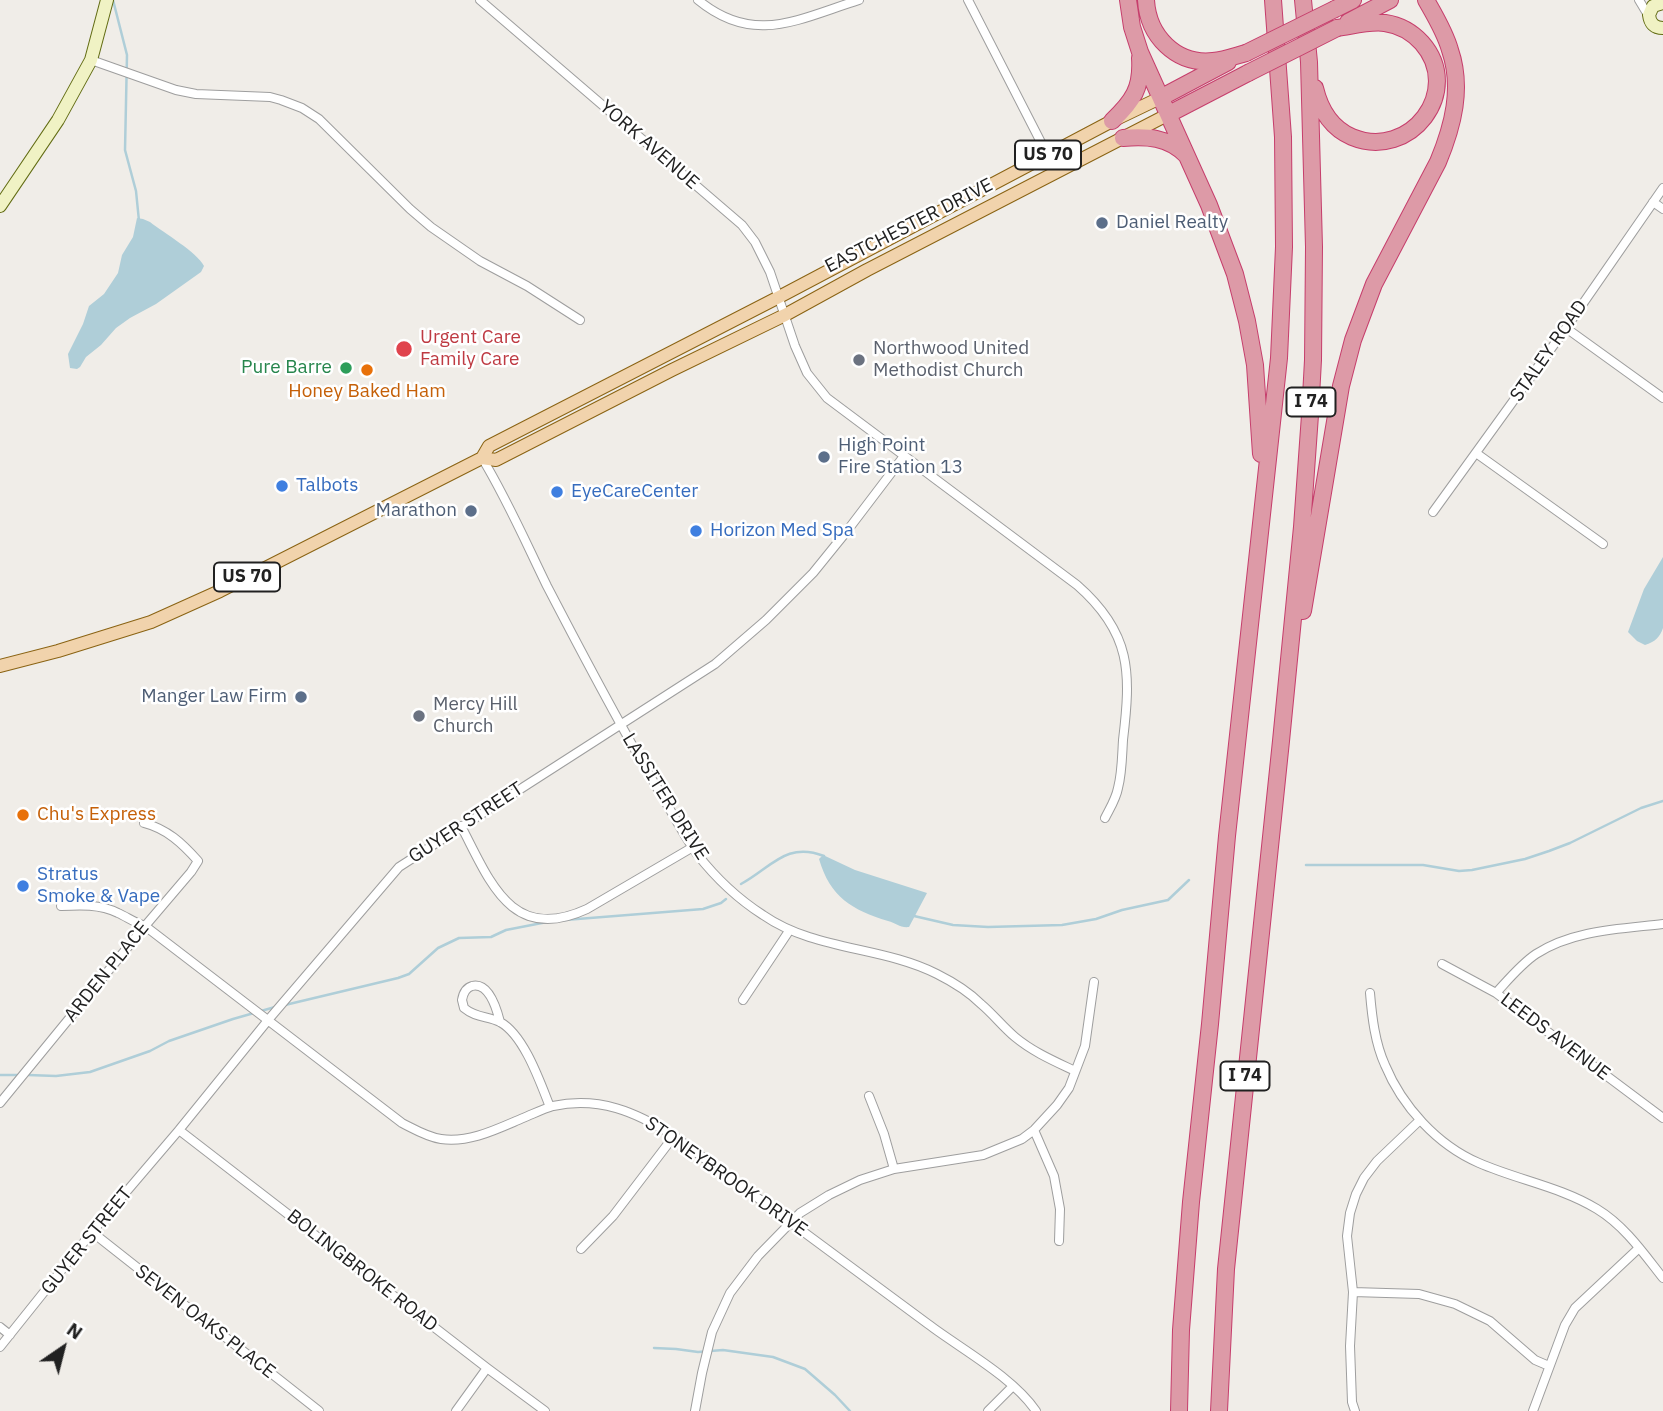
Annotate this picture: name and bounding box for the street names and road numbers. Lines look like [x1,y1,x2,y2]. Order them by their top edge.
street label: YORK AVENUE [595,96,703,194]
road number: US 70 [1015,140,1081,170]
street label: EASTCHESTER DRIVE [821,174,997,278]
street label: STALEY ROAD [1506,296,1592,406]
road number: I 74 [1286,388,1336,416]
road number: US 70 [214,562,280,592]
street label: LASSITER DRIVE [617,729,713,865]
street label: GUYER STREET [404,778,528,868]
street label: ARDEN PLACE [60,917,154,1027]
street label: LEEDS AVENUE [1496,988,1614,1086]
road number: I 74 [1220,1062,1270,1091]
street label: STONEYBROOK DRIVE [640,1112,812,1242]
street label: GUYER STREET [37,1183,137,1299]
street label: BOLINGBROKE ROAD [282,1205,442,1337]
street label: SEVEN OAKS PLACE [130,1260,280,1384]

